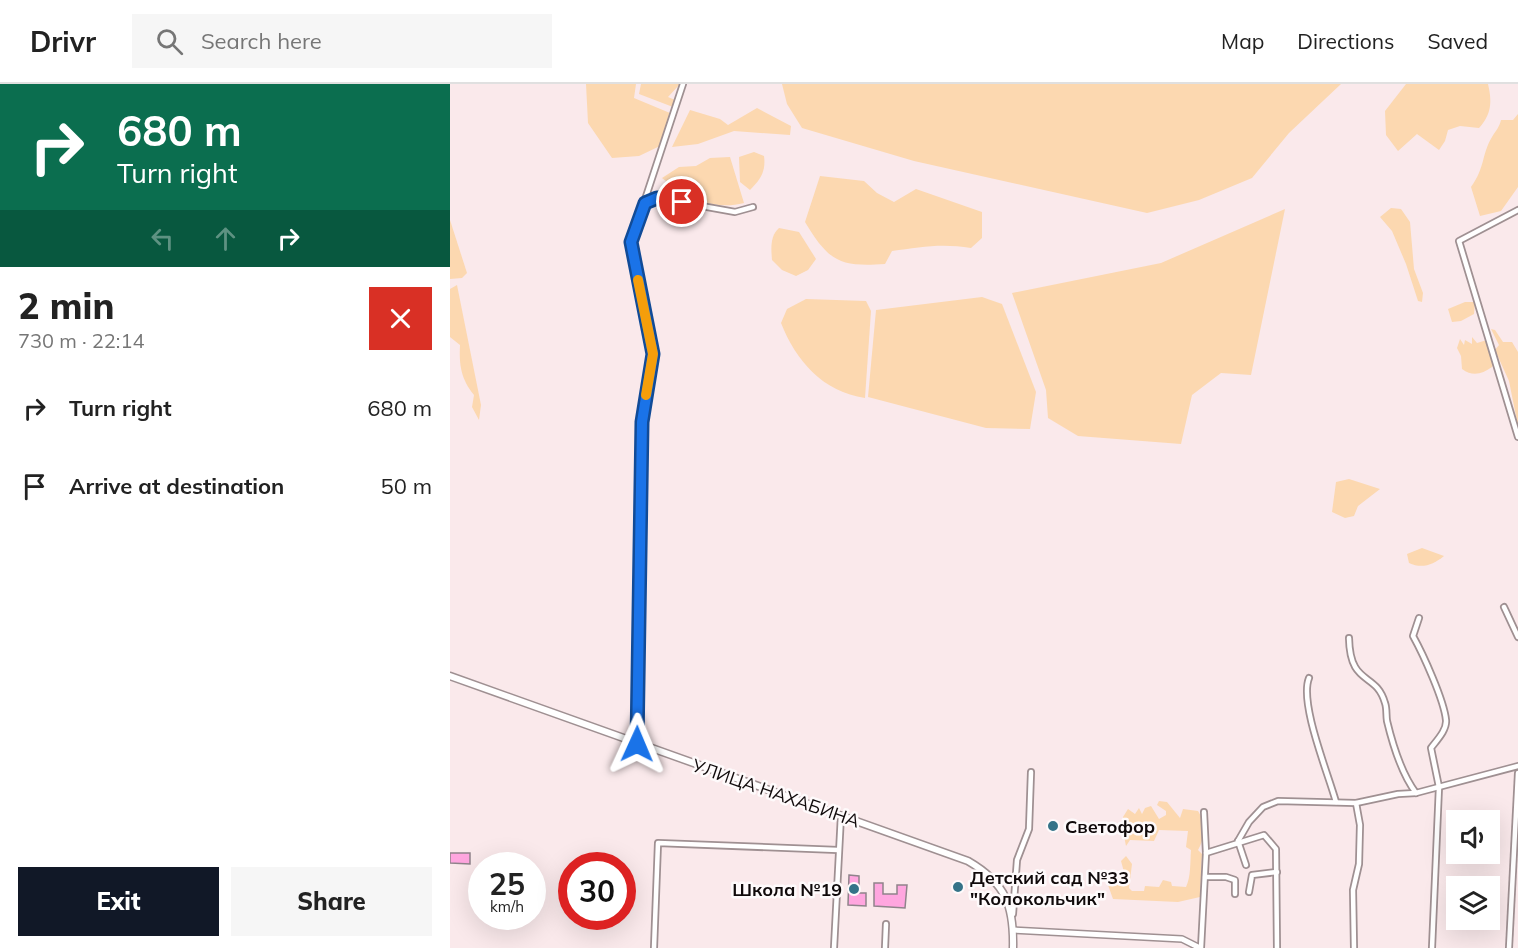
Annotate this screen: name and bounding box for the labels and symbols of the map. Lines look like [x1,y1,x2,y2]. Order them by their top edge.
pin [656,176,707,227]
position arrow [605,712,669,776]
street label: УЛИЦА НАХАБИНА [688,753,863,832]
place label: Светофор [1065,815,1155,838]
marker: Светофор [1046,819,1060,833]
speed limit sign: 30 [558,852,636,930]
place label: Детский сад №33 "Колокольчик" [970,866,1129,910]
place label: Школа №19 [732,878,842,901]
marker: Детский сад №33 "Колокольчик" [951,880,965,894]
marker: Школа №19 [847,882,861,896]

